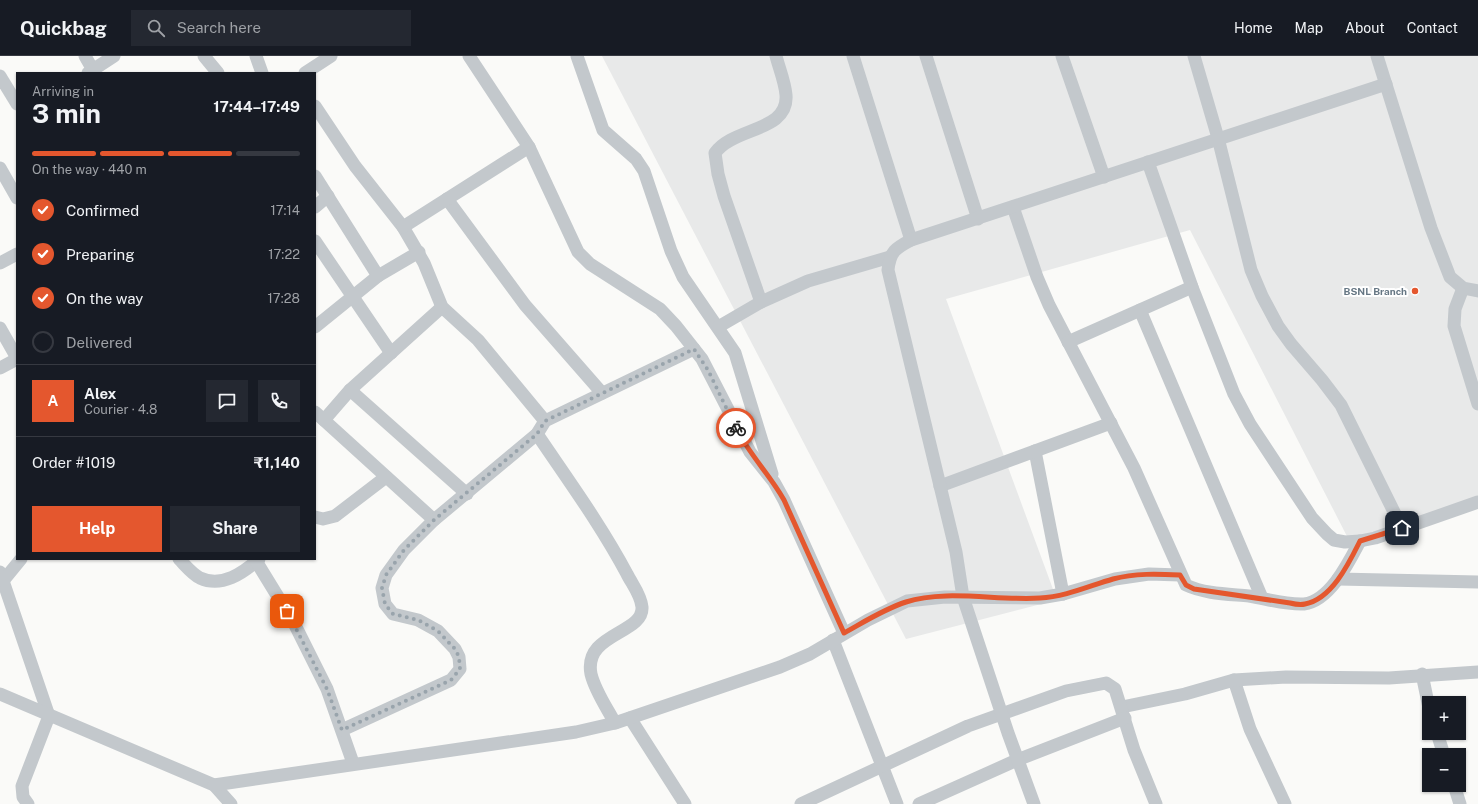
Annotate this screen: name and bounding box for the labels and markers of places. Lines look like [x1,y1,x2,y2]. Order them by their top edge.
place label: BSNL Branch [1344,285,1407,297]
marker: BSNL Branch [1410,286,1420,296]
pin [1385,511,1419,545]
pin [270,594,304,628]

